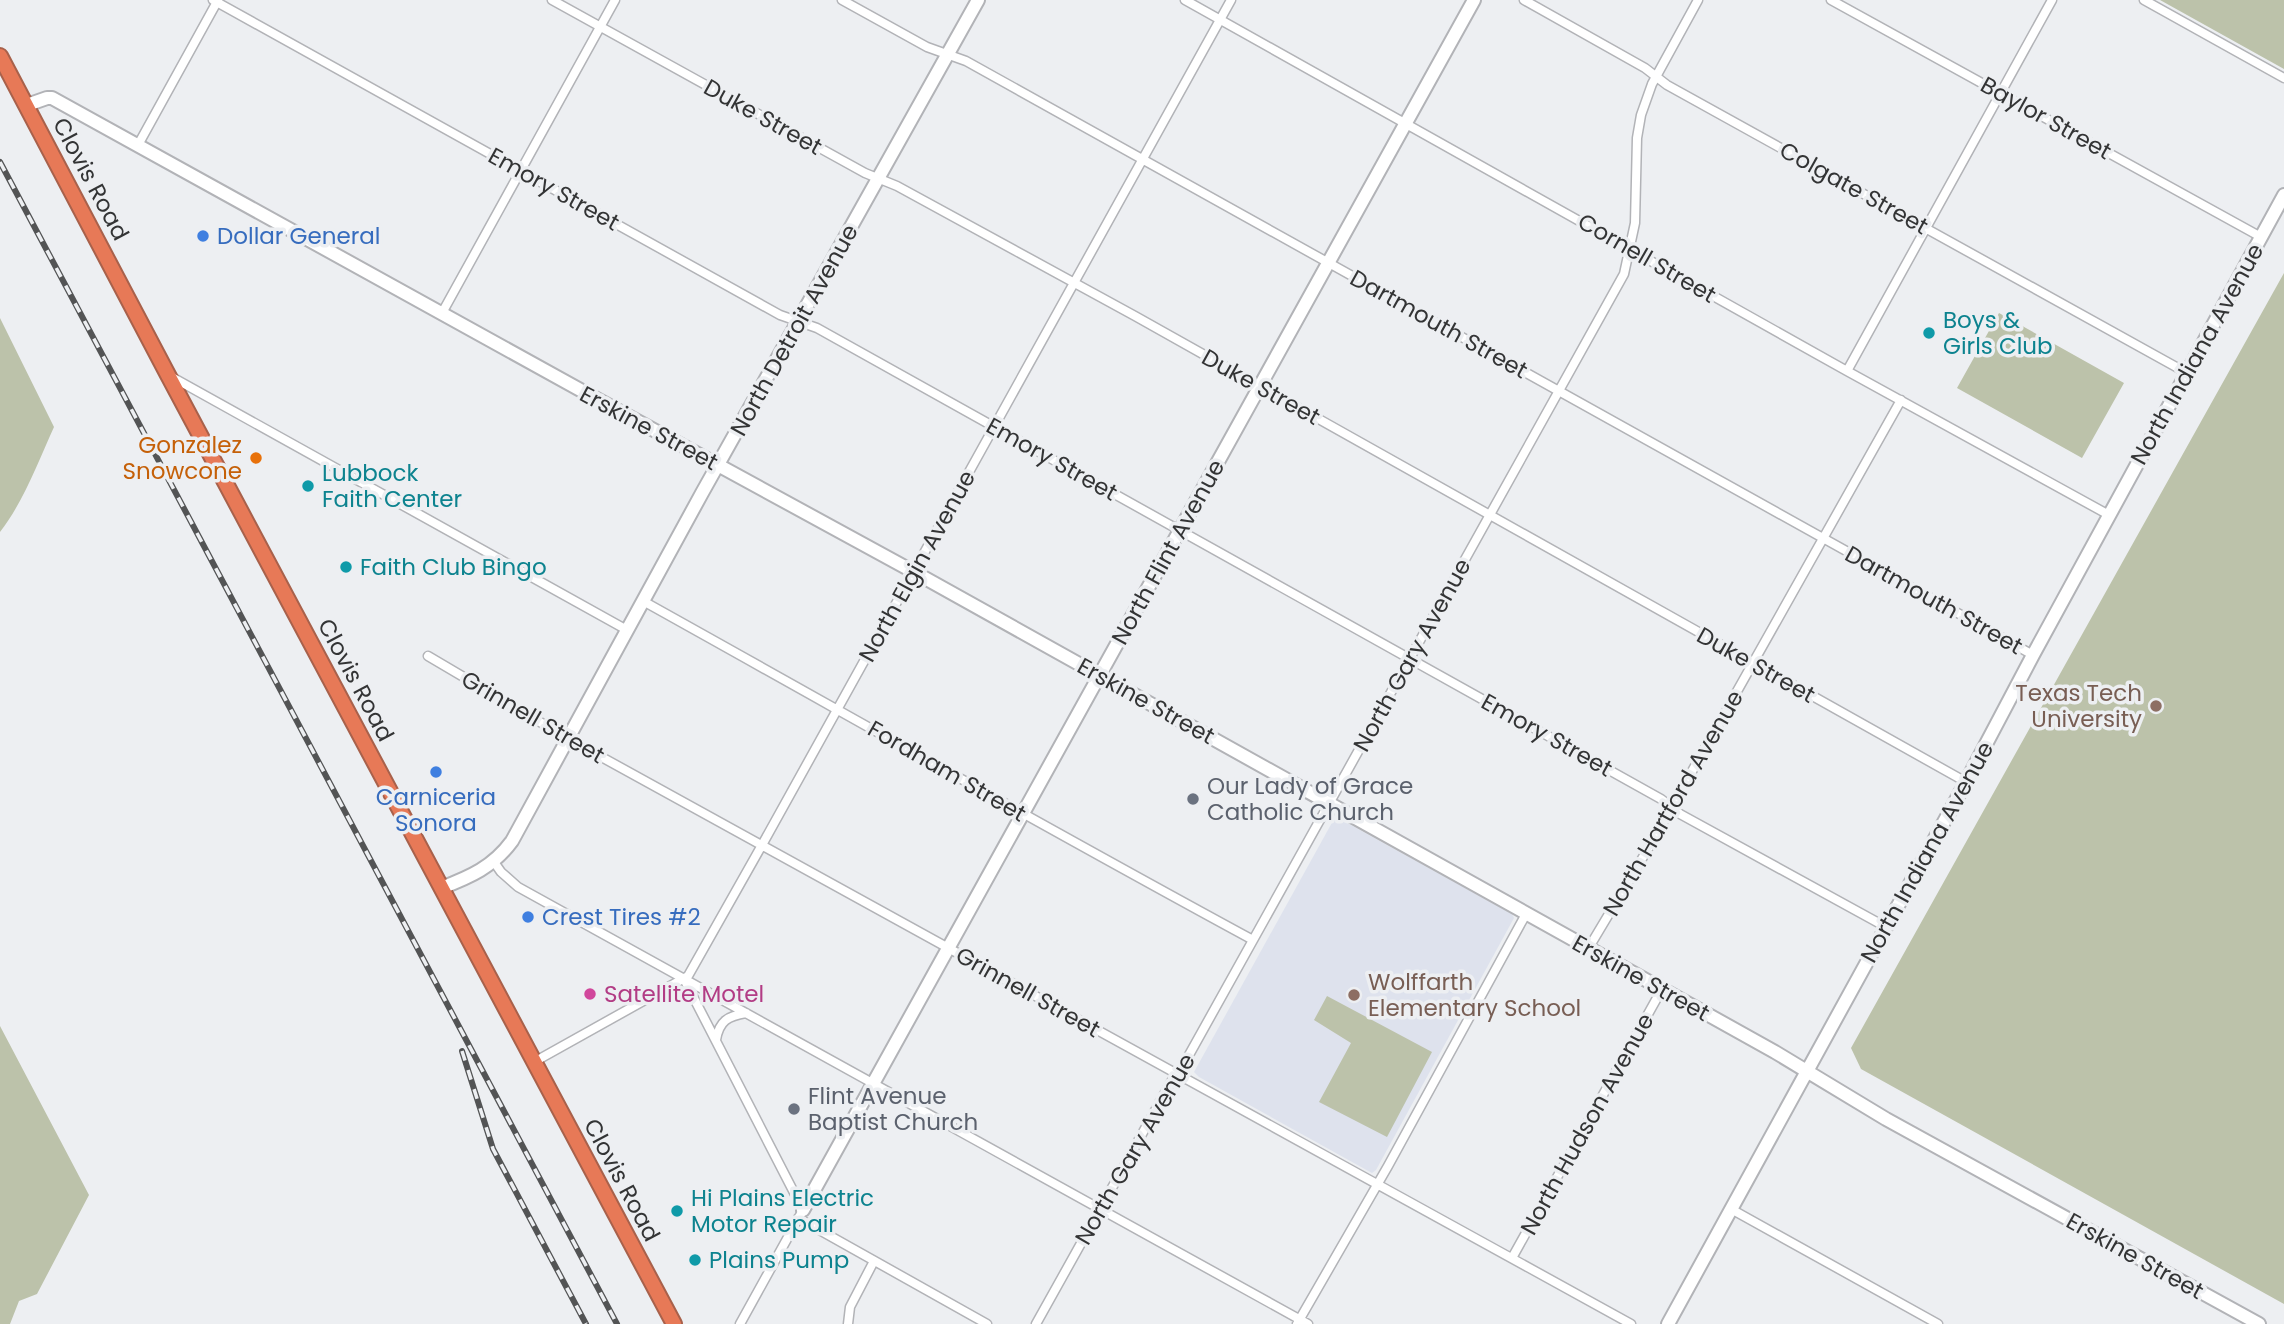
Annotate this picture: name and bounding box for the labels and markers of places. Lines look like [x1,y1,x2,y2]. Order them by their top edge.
place label: Dollar General [217,220,380,252]
marker: Dollar General [195,228,211,244]
place label: Boys & Girls Club [1943,304,2053,362]
marker: Boys & Girls Club [1921,325,1937,341]
place label: Gonzalez Snowcone [123,429,242,487]
marker: Gonzalez Snowcone [248,450,264,466]
place label: Lubbock Faith Center [322,457,462,515]
marker: Lubbock Faith Center [300,478,316,494]
place label: Faith Club Bingo [360,551,547,583]
marker: Faith Club Bingo [338,559,354,575]
place label: Texas Tech University [2015,677,2142,735]
marker: Texas Tech University [2148,698,2164,714]
marker: Carniceria Sonora [428,764,444,780]
place label: Our Lady of Grace Catholic Church [1207,770,1413,828]
place label: Carniceria Sonora [376,781,496,839]
marker: Our Lady of Grace Catholic Church [1185,791,1201,807]
place label: Crest Tires #2 [542,901,701,933]
marker: Crest Tires #2 [520,909,536,925]
place label: Wolffarth Elementary School [1368,966,1581,1024]
place label: Satellite Motel [604,978,764,1010]
marker: Satellite Motel [582,986,598,1002]
marker: Wolffarth Elementary School [1346,987,1362,1003]
place label: Flint Avenue Baptist Church [808,1080,978,1138]
marker: Flint Avenue Baptist Church [786,1101,802,1117]
place label: Hi Plains Electric Motor Repair [691,1182,874,1240]
marker: Hi Plains Electric Motor Repair [669,1203,685,1219]
place label: Plains Pump [709,1244,849,1276]
marker: Plains Pump [687,1252,703,1268]

